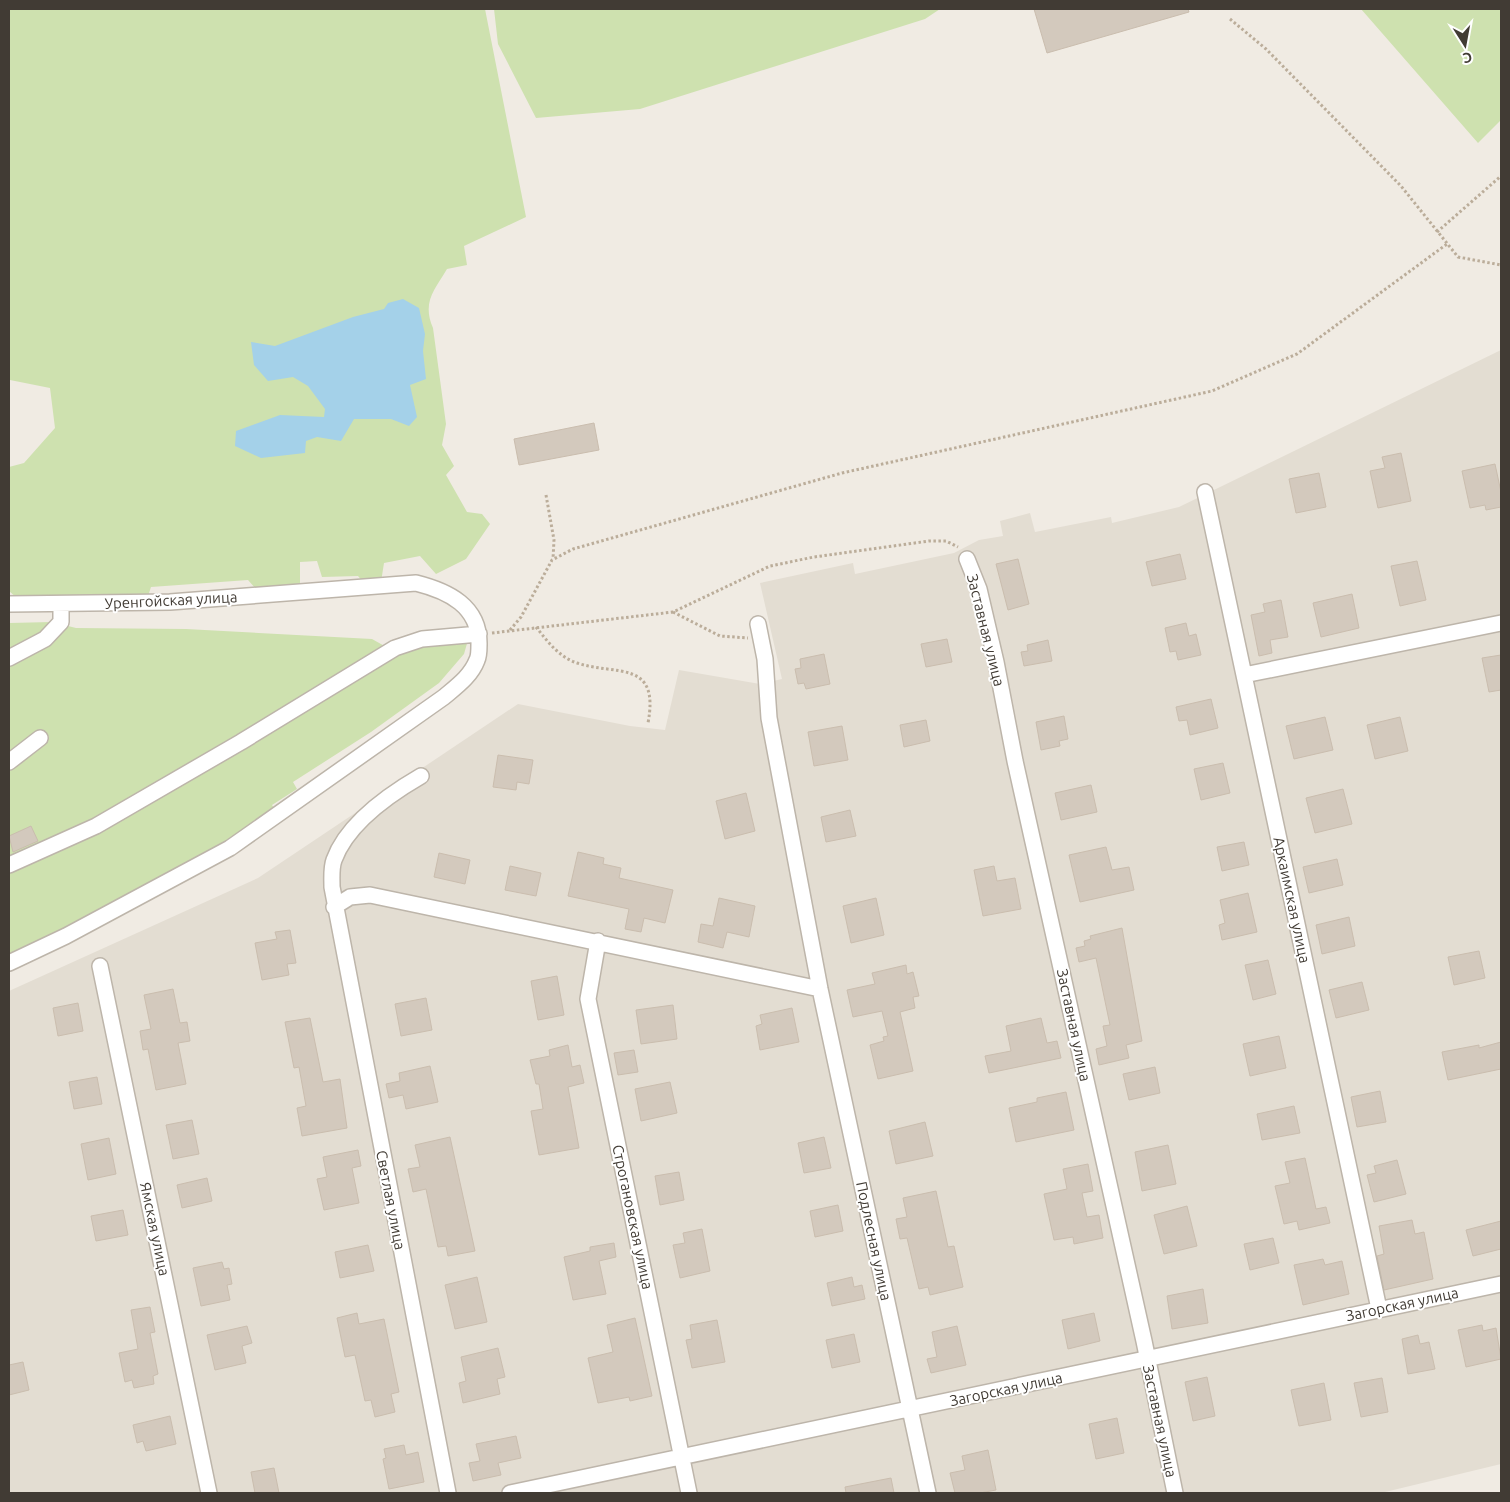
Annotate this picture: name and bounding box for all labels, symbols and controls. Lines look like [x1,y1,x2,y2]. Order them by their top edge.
north arrow [1440,20,1490,70]
text: С [1462,49,1473,66]
street label: Заставная улица [964,572,1008,688]
street label: Уренгойская улица [104,588,238,612]
street label: Аркаимская улица [1270,835,1314,965]
street label: Заставная улица [1054,967,1094,1083]
street label: Строгановская улица [609,1143,657,1291]
street label: Светлая улица [373,1149,409,1251]
street label: Подлесная улица [853,1180,895,1302]
street label: Ямская улица [137,1181,173,1277]
street label: Загорская улица [1344,1284,1460,1324]
street label: Заставная улица [1140,1363,1180,1479]
street label: Загорская улица [948,1369,1064,1409]

